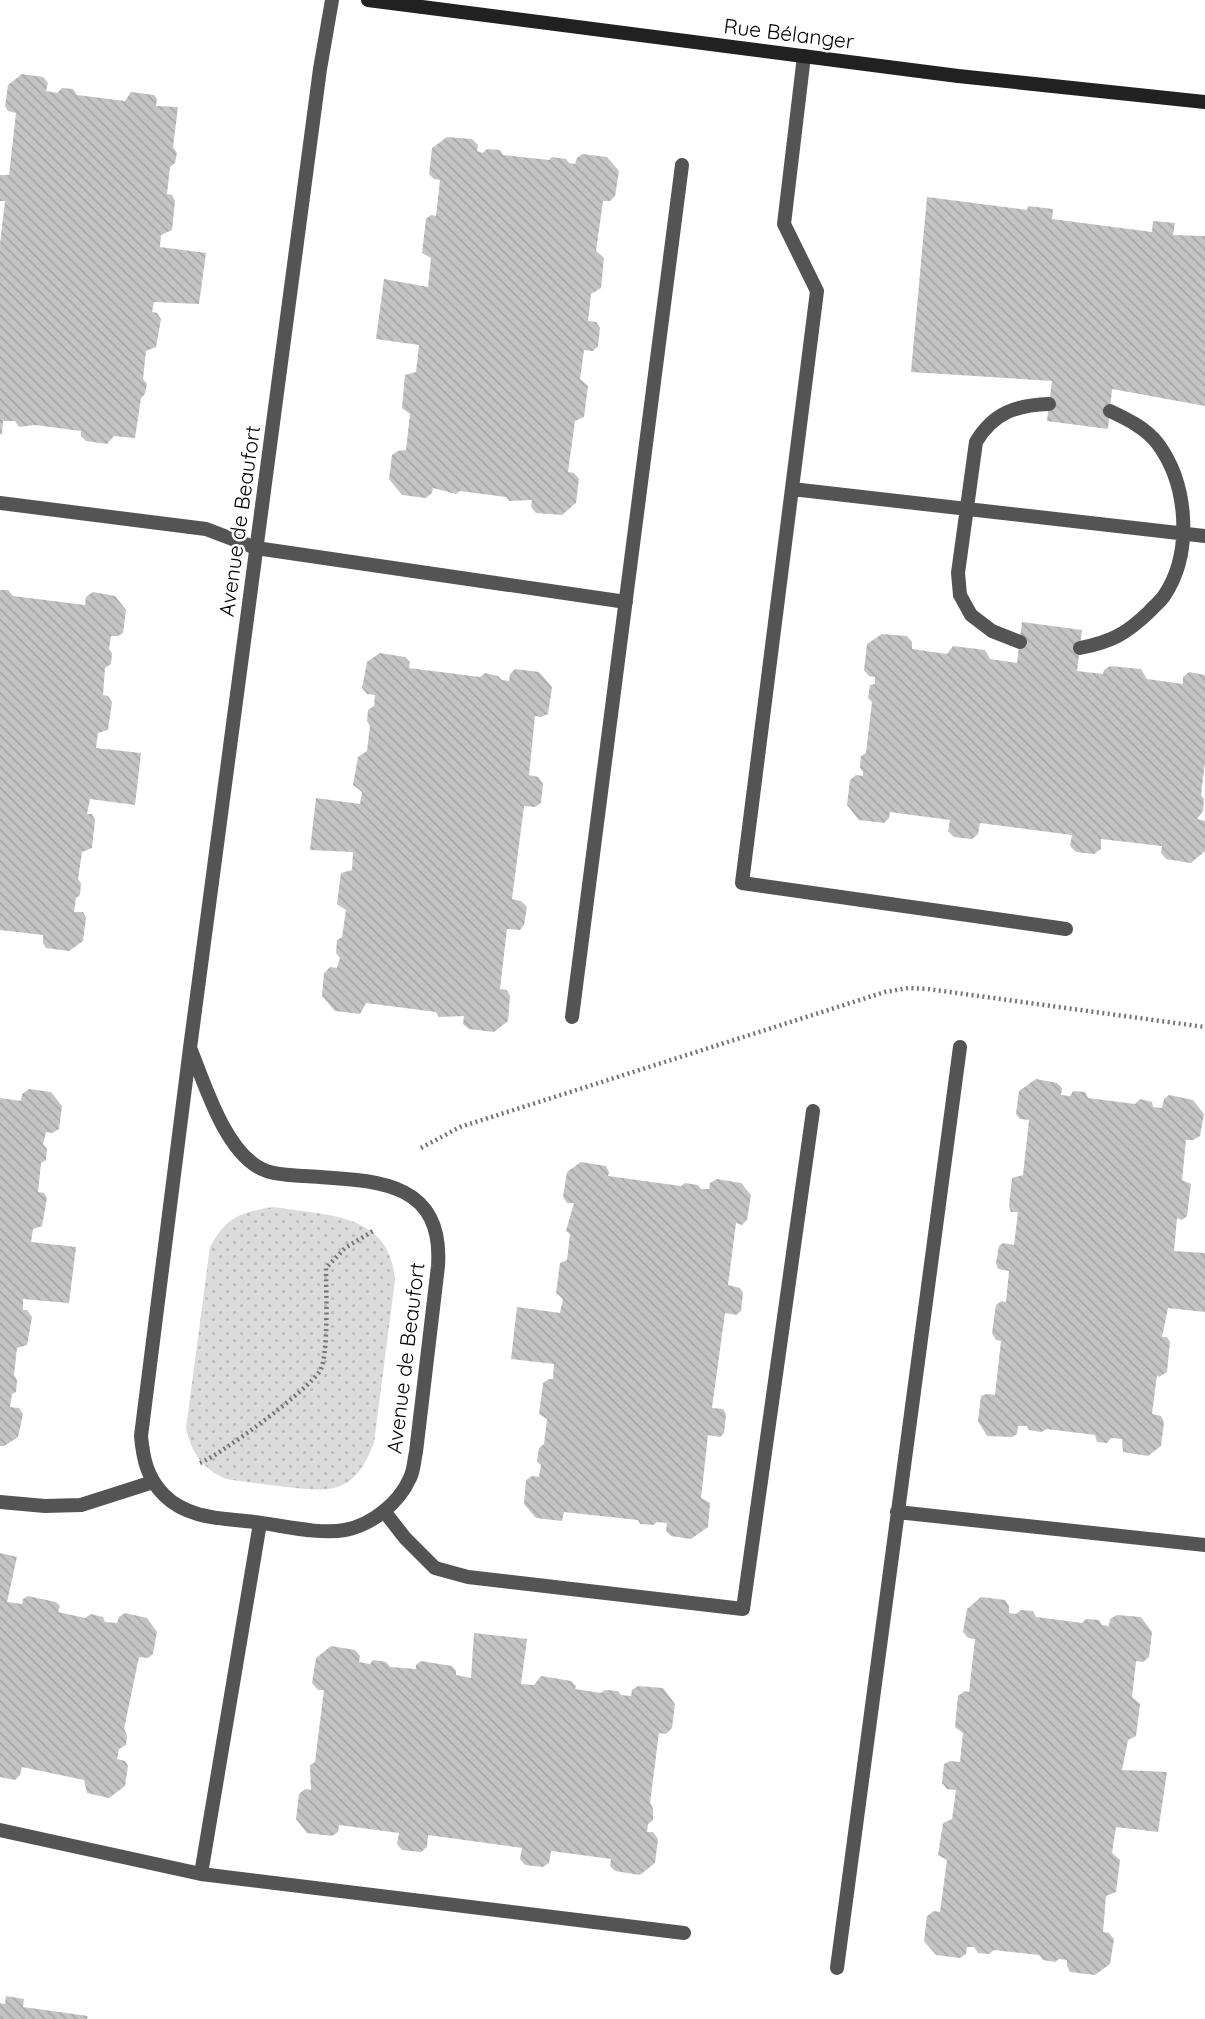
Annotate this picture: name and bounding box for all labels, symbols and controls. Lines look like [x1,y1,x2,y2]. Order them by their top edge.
street label: Rue Bélanger [722,12,856,54]
street label: Avenue de Beaufort [213,424,265,618]
street label: Avenue de Beaufort [380,1261,430,1455]

